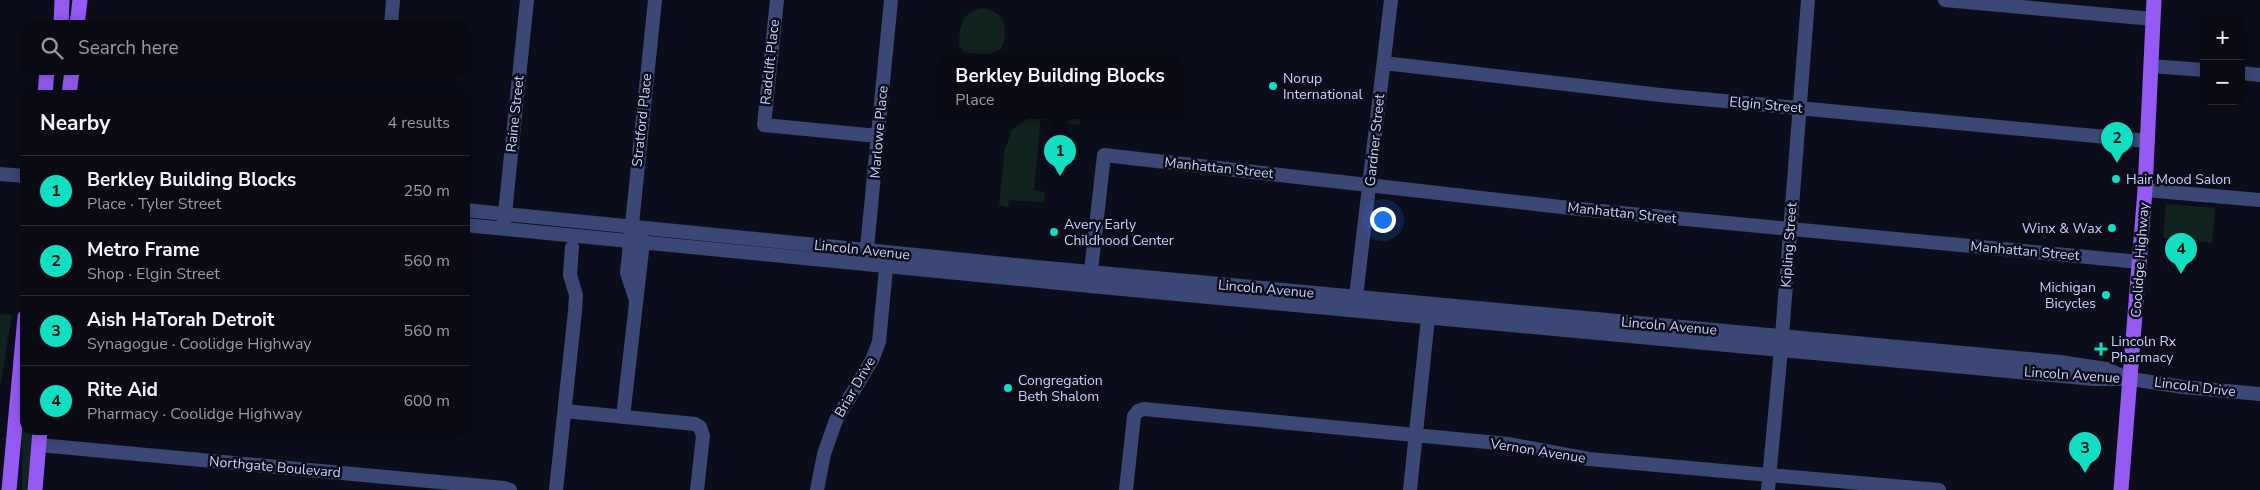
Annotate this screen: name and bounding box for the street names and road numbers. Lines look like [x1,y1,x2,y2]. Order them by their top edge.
street label: Radclift Place [756,18,784,106]
street label: Stratford Place [628,72,656,168]
street label: Raine Street [502,75,528,153]
street label: Marlowe Place [865,85,893,179]
street label: Elgin Street [1729,92,1804,118]
street label: Gardner Street [1361,93,1389,187]
street label: Manhattan Street [1164,153,1275,183]
street label: Manhattan Street [1567,198,1678,228]
street label: Coolidge Highway [2126,201,2154,318]
street label: Kipling Street [1777,202,1801,288]
street label: Lincoln Avenue [813,236,911,264]
street label: Manhattan Street [1970,237,2080,265]
street label: Lincoln Avenue [1217,275,1315,303]
street label: Lincoln Avenue [1620,312,1718,340]
street label: Briar Drive [830,353,880,421]
street label: Lincoln Avenue [2023,362,2121,388]
street label: Lincoln Drive [2153,373,2237,401]
street label: Vernon Avenue [1488,434,1587,468]
street label: Northgate Boulevard [208,452,342,482]

